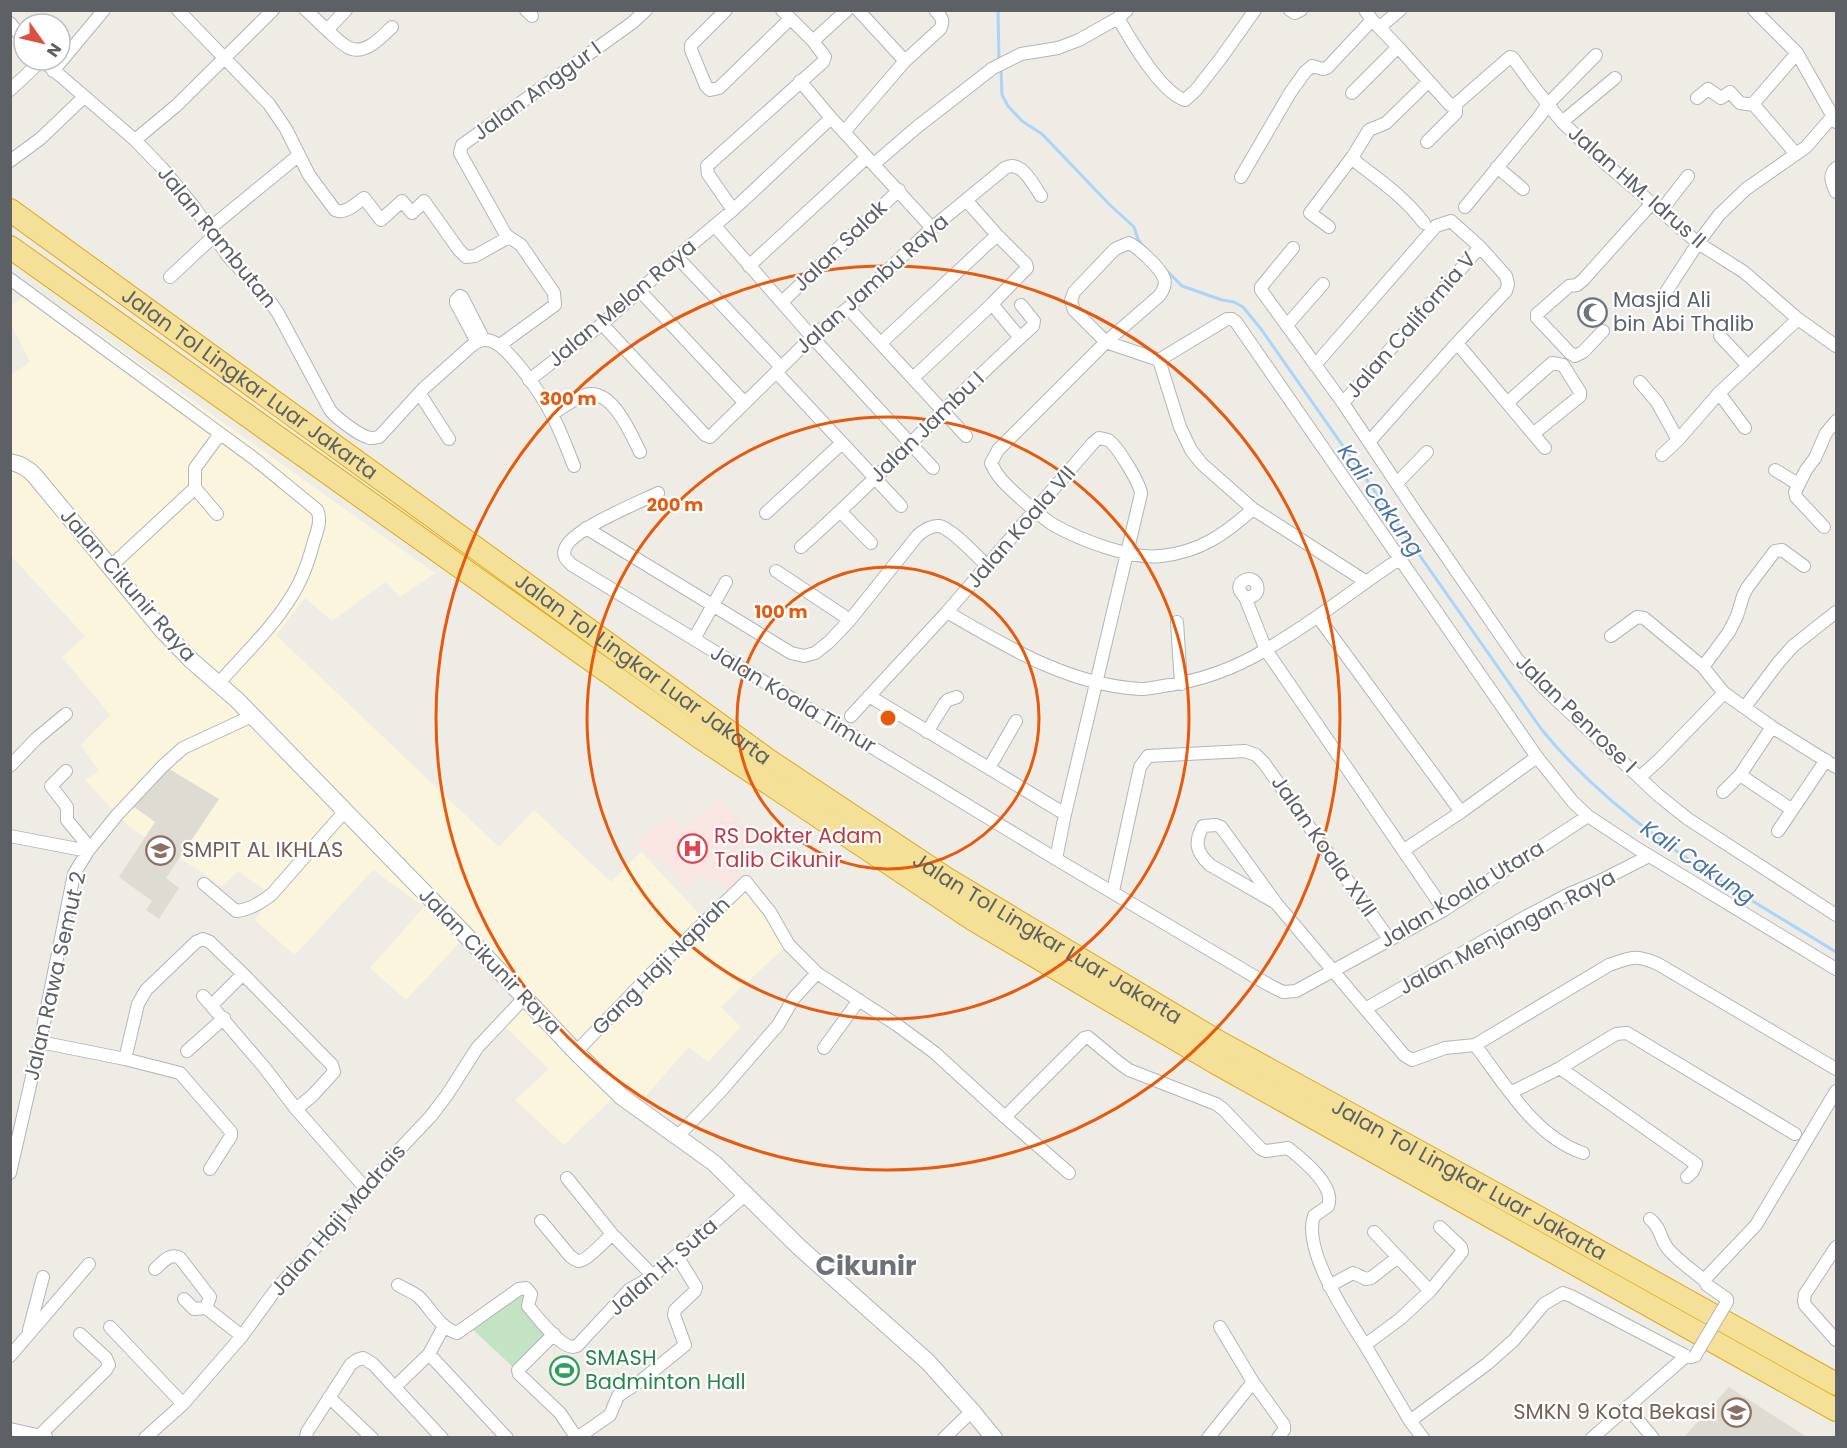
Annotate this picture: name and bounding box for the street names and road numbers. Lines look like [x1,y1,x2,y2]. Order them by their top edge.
street label: Jalan Anggur I [467,34,607,147]
street label: Jalan HM. Idrus II [1562,119,1712,255]
street label: Jalan Rambutan [151,159,284,314]
street label: Jalan Salak [786,193,893,298]
street label: Jalan Jambu Raya [789,207,955,360]
street label: Jalan Melon Raya [541,232,702,373]
street label: Jalan California V [1339,245,1482,404]
street label: Jalan Tol Lingkar Luar Jakarta [116,281,384,486]
street label: Jalan Jambu I [863,364,990,489]
street label: Jalan Koala VII [959,459,1082,594]
street label: Jalan Cikunir Raya [54,502,203,668]
street label: Jalan Tol Lingkar Luar Jakarta [509,566,777,772]
street label: Jalan Koala Timur [705,638,882,760]
street label: Jalan Penrose I [1509,648,1643,779]
street label: Jalan Koala XVII [1265,769,1384,922]
street label: Jalan Koala Utara [1374,833,1549,954]
street label: Jalan Tol Lingkar Luar Jakarta [907,845,1188,1031]
street label: Jalan Menjangan Raya [1393,862,1620,1001]
street label: Jalan Rawa Semut 2 [16,869,93,1083]
street label: Jalan Cikunir Raya [412,881,568,1041]
street label: Gang Haji Napiah [585,890,736,1041]
street label: Jalan Tol Lingkar Luar Jakarta [1327,1092,1612,1267]
street label: Jalan Haji Madrais [263,1137,412,1302]
street label: Jalan H. Suta [602,1211,723,1322]

